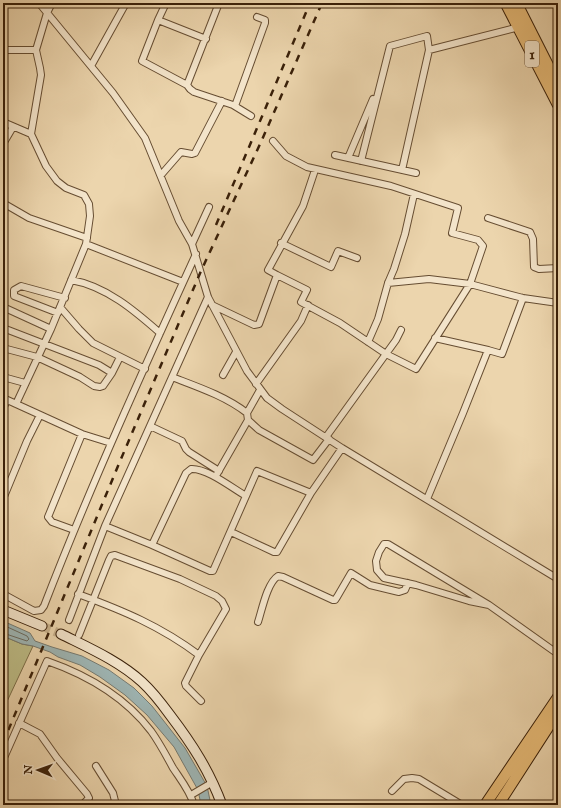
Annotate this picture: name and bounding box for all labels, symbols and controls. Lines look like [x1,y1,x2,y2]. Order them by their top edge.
road number: 1 [525,41,539,67]
north arrow [18,750,58,790]
text: N [22,764,36,776]

